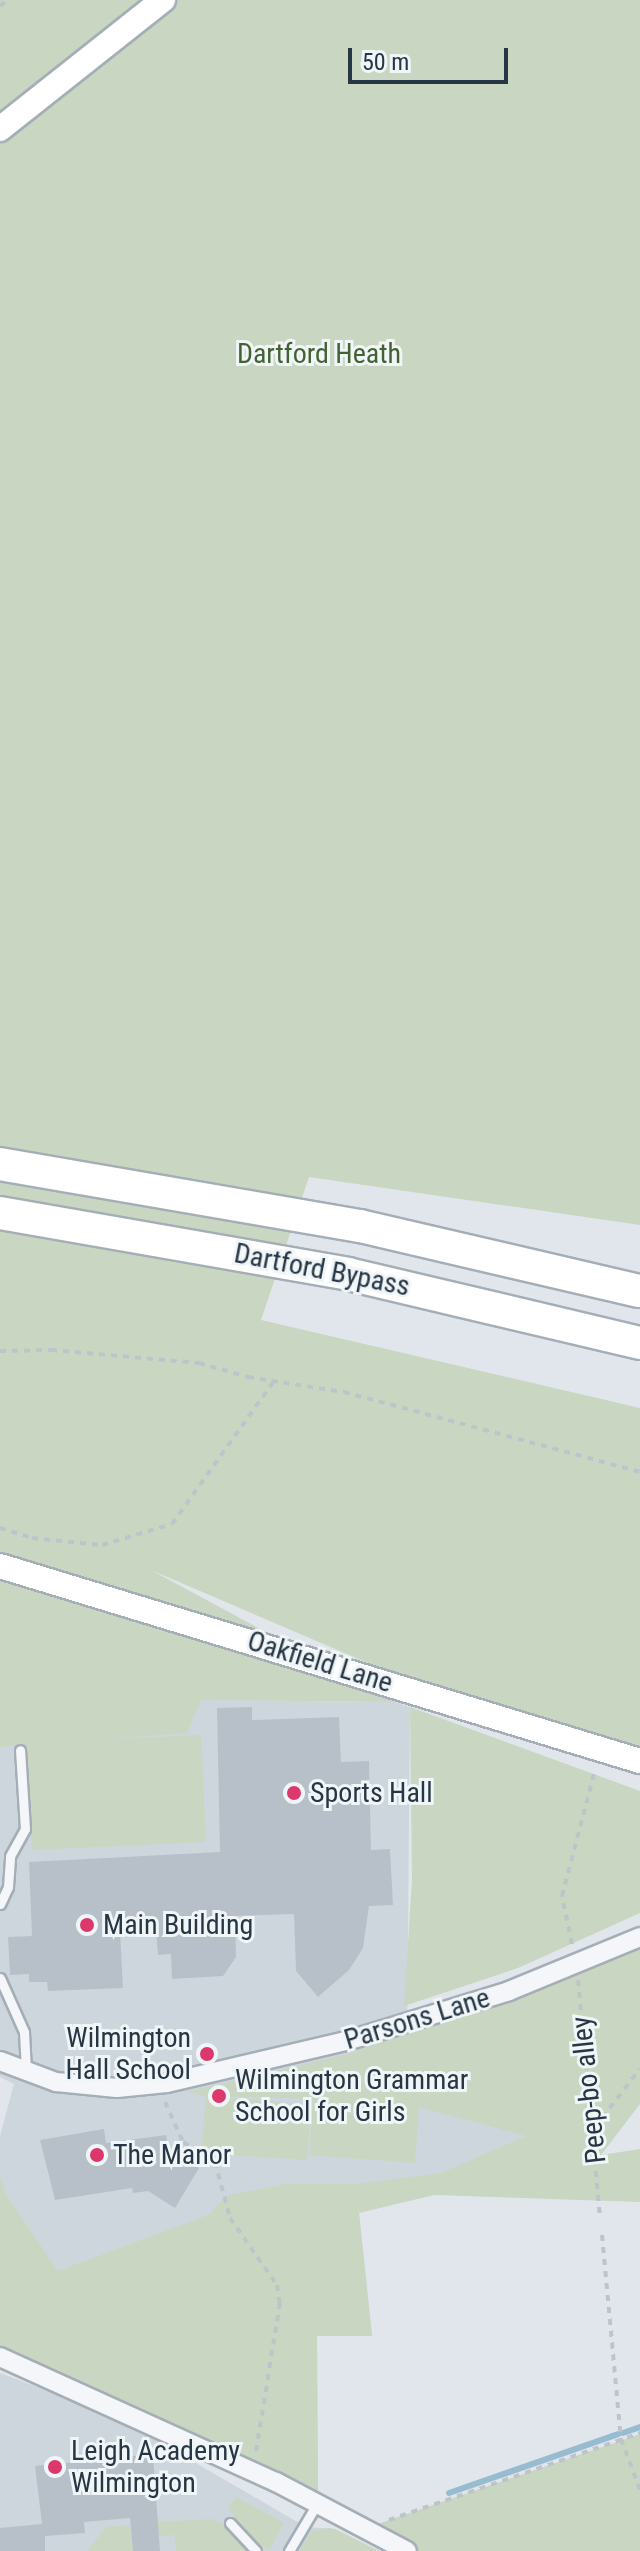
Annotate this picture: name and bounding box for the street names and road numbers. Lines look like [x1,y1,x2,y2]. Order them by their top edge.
street label: Dartford Bypass [231,1237,413,1303]
street label: Oakfield Lane [243,1624,397,1700]
street label: Parsons Lane [340,1981,494,2057]
street label: Peep-bo alley [565,2015,613,2165]

